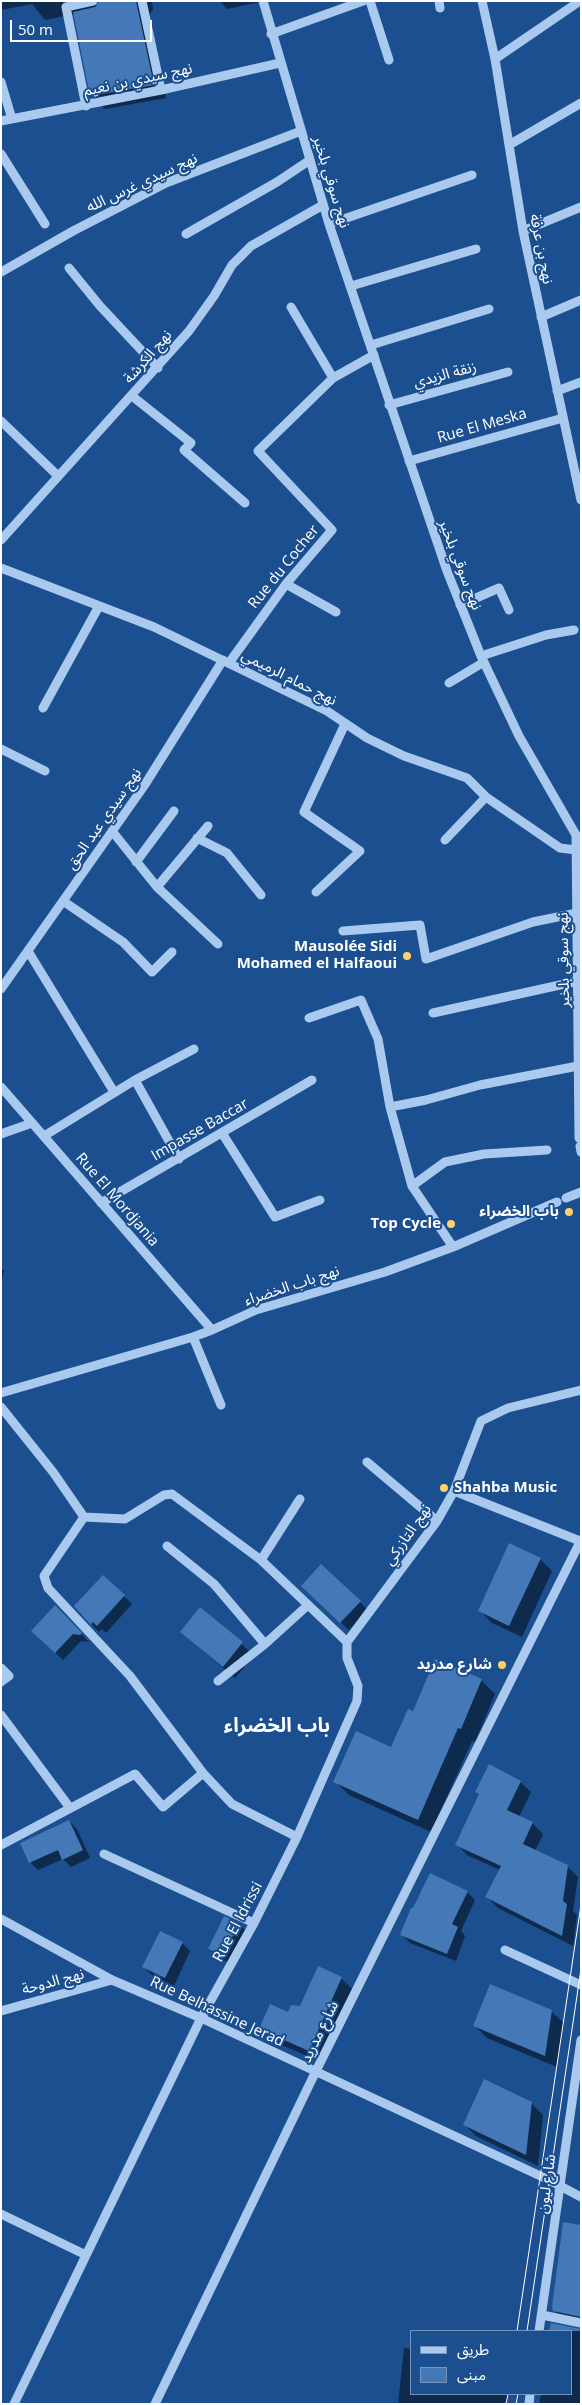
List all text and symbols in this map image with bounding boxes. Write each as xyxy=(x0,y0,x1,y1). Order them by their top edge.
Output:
scale bar xyxy=(12,10,155,42)
text: 50 m xyxy=(18,19,53,39)
street label: نهج سيدي بن نعيم xyxy=(82,60,194,100)
street label: نهج سوقي بلخير xyxy=(308,134,354,230)
street label: نهج سيدي غرس الله xyxy=(84,149,200,217)
street label: نهج بن عرفة xyxy=(525,212,557,286)
street label: نهج الكرشة xyxy=(120,327,176,387)
street label: زنقة الزيدي xyxy=(412,358,478,392)
street label: Rue El Meska xyxy=(435,405,529,447)
street label: نهج سوقي بلخير xyxy=(435,517,485,613)
street label: Rue du Cocher xyxy=(245,522,323,612)
street label: نهج حمام الرميمي xyxy=(238,646,340,710)
street label: نهج سيدي عبد الحق xyxy=(62,765,146,873)
street label: نهج سوقي بلخير xyxy=(554,912,574,1008)
place label: Mausolée Sidi Mohamed el Halfaoui xyxy=(237,938,397,973)
marker: Mausolée Sidi Mohamed el Halfaoui xyxy=(401,950,413,962)
street label: Impasse Baccar xyxy=(148,1095,252,1165)
street label: Rue El Mordjania xyxy=(71,1150,163,1250)
place label: باب الخضراء xyxy=(479,1203,559,1221)
marker: باب الخضراء xyxy=(563,1206,575,1218)
place label: Top Cycle xyxy=(370,1215,441,1233)
marker: Top Cycle xyxy=(445,1218,457,1230)
street label: نهج باب الخضراء xyxy=(242,1262,342,1310)
place label: Shahba Music xyxy=(454,1479,557,1497)
marker: Shahba Music xyxy=(438,1482,450,1494)
street label: نهج التازركي xyxy=(380,1501,436,1569)
place label: شارع مدريد xyxy=(417,1656,492,1674)
marker: شارع مدريد xyxy=(496,1659,508,1671)
district label: باب الخضراء xyxy=(224,1714,330,1738)
street label: Rue El Idrissi xyxy=(209,1879,267,1965)
street label: نهج الدوحة xyxy=(20,1965,86,1999)
street label: Rue Belhassine Jerad xyxy=(147,1973,287,2051)
street label: شارع مدريد xyxy=(297,1998,343,2066)
street label: شارع ليون xyxy=(534,2153,560,2215)
legend xyxy=(410,2330,572,2395)
text: طريق xyxy=(457,2339,489,2359)
text: مبنى xyxy=(457,2364,486,2384)

